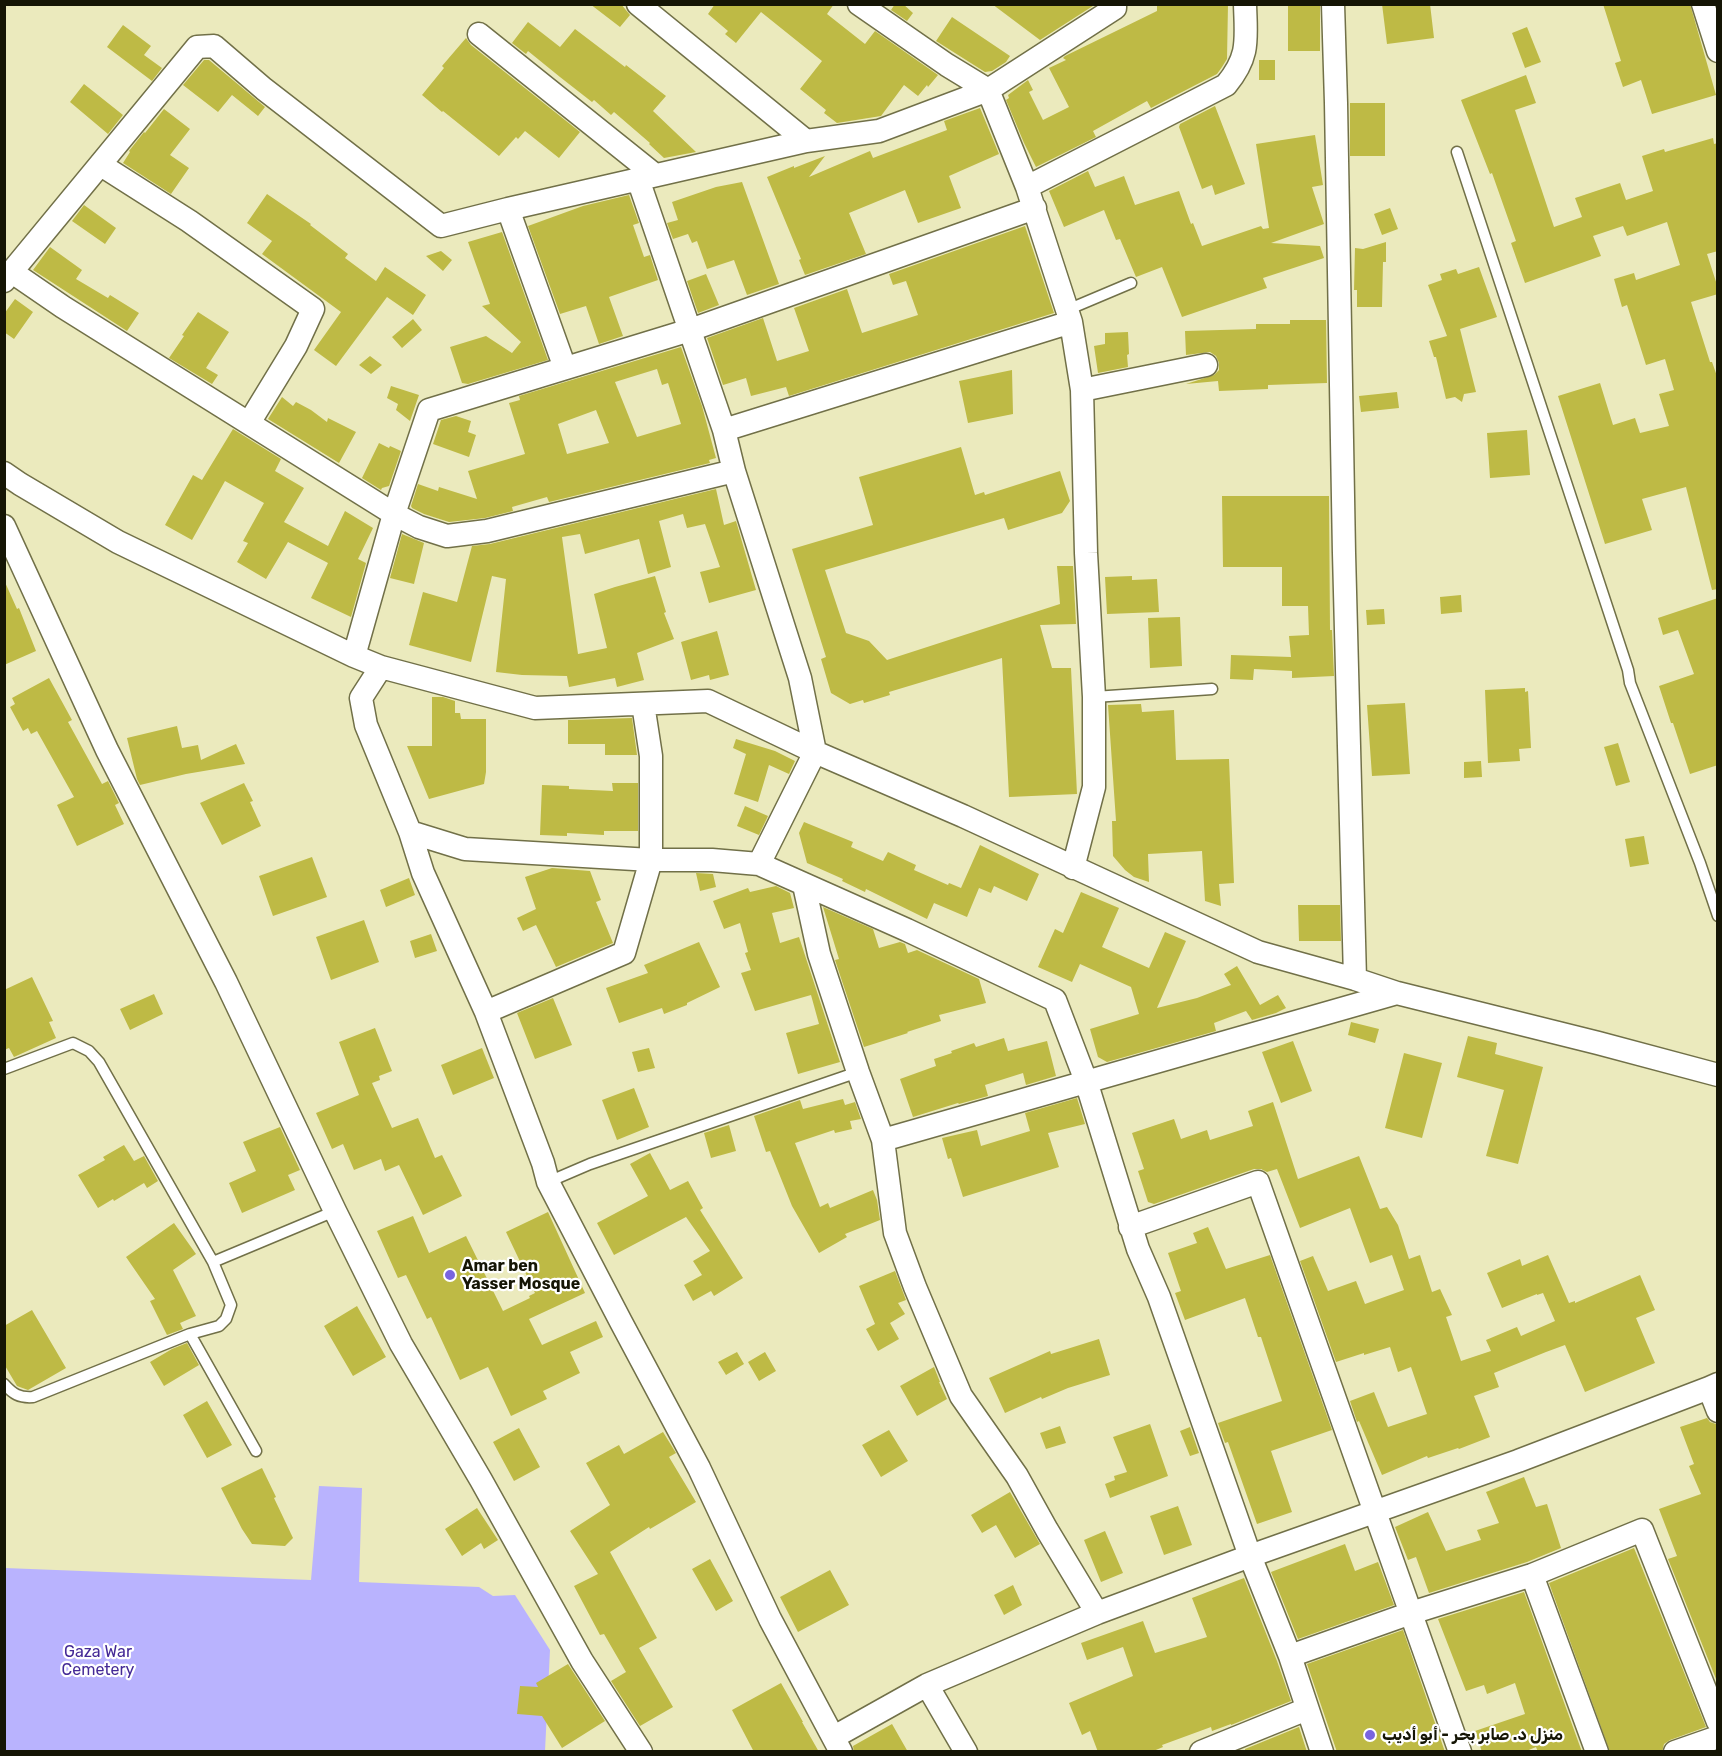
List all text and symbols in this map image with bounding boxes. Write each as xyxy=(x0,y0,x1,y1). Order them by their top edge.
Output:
place label: Amar ben Yasser Mosque xyxy=(462,1256,580,1294)
marker: Amar ben Yasser Mosque xyxy=(443,1268,457,1282)
park label: Gaza War Cemetery xyxy=(62,1642,134,1680)
place label: منزل د. صابر بحر - أبو أديب xyxy=(1382,1725,1563,1745)
marker: منزل د. صابر بحر - أبو أديب xyxy=(1363,1728,1377,1742)

